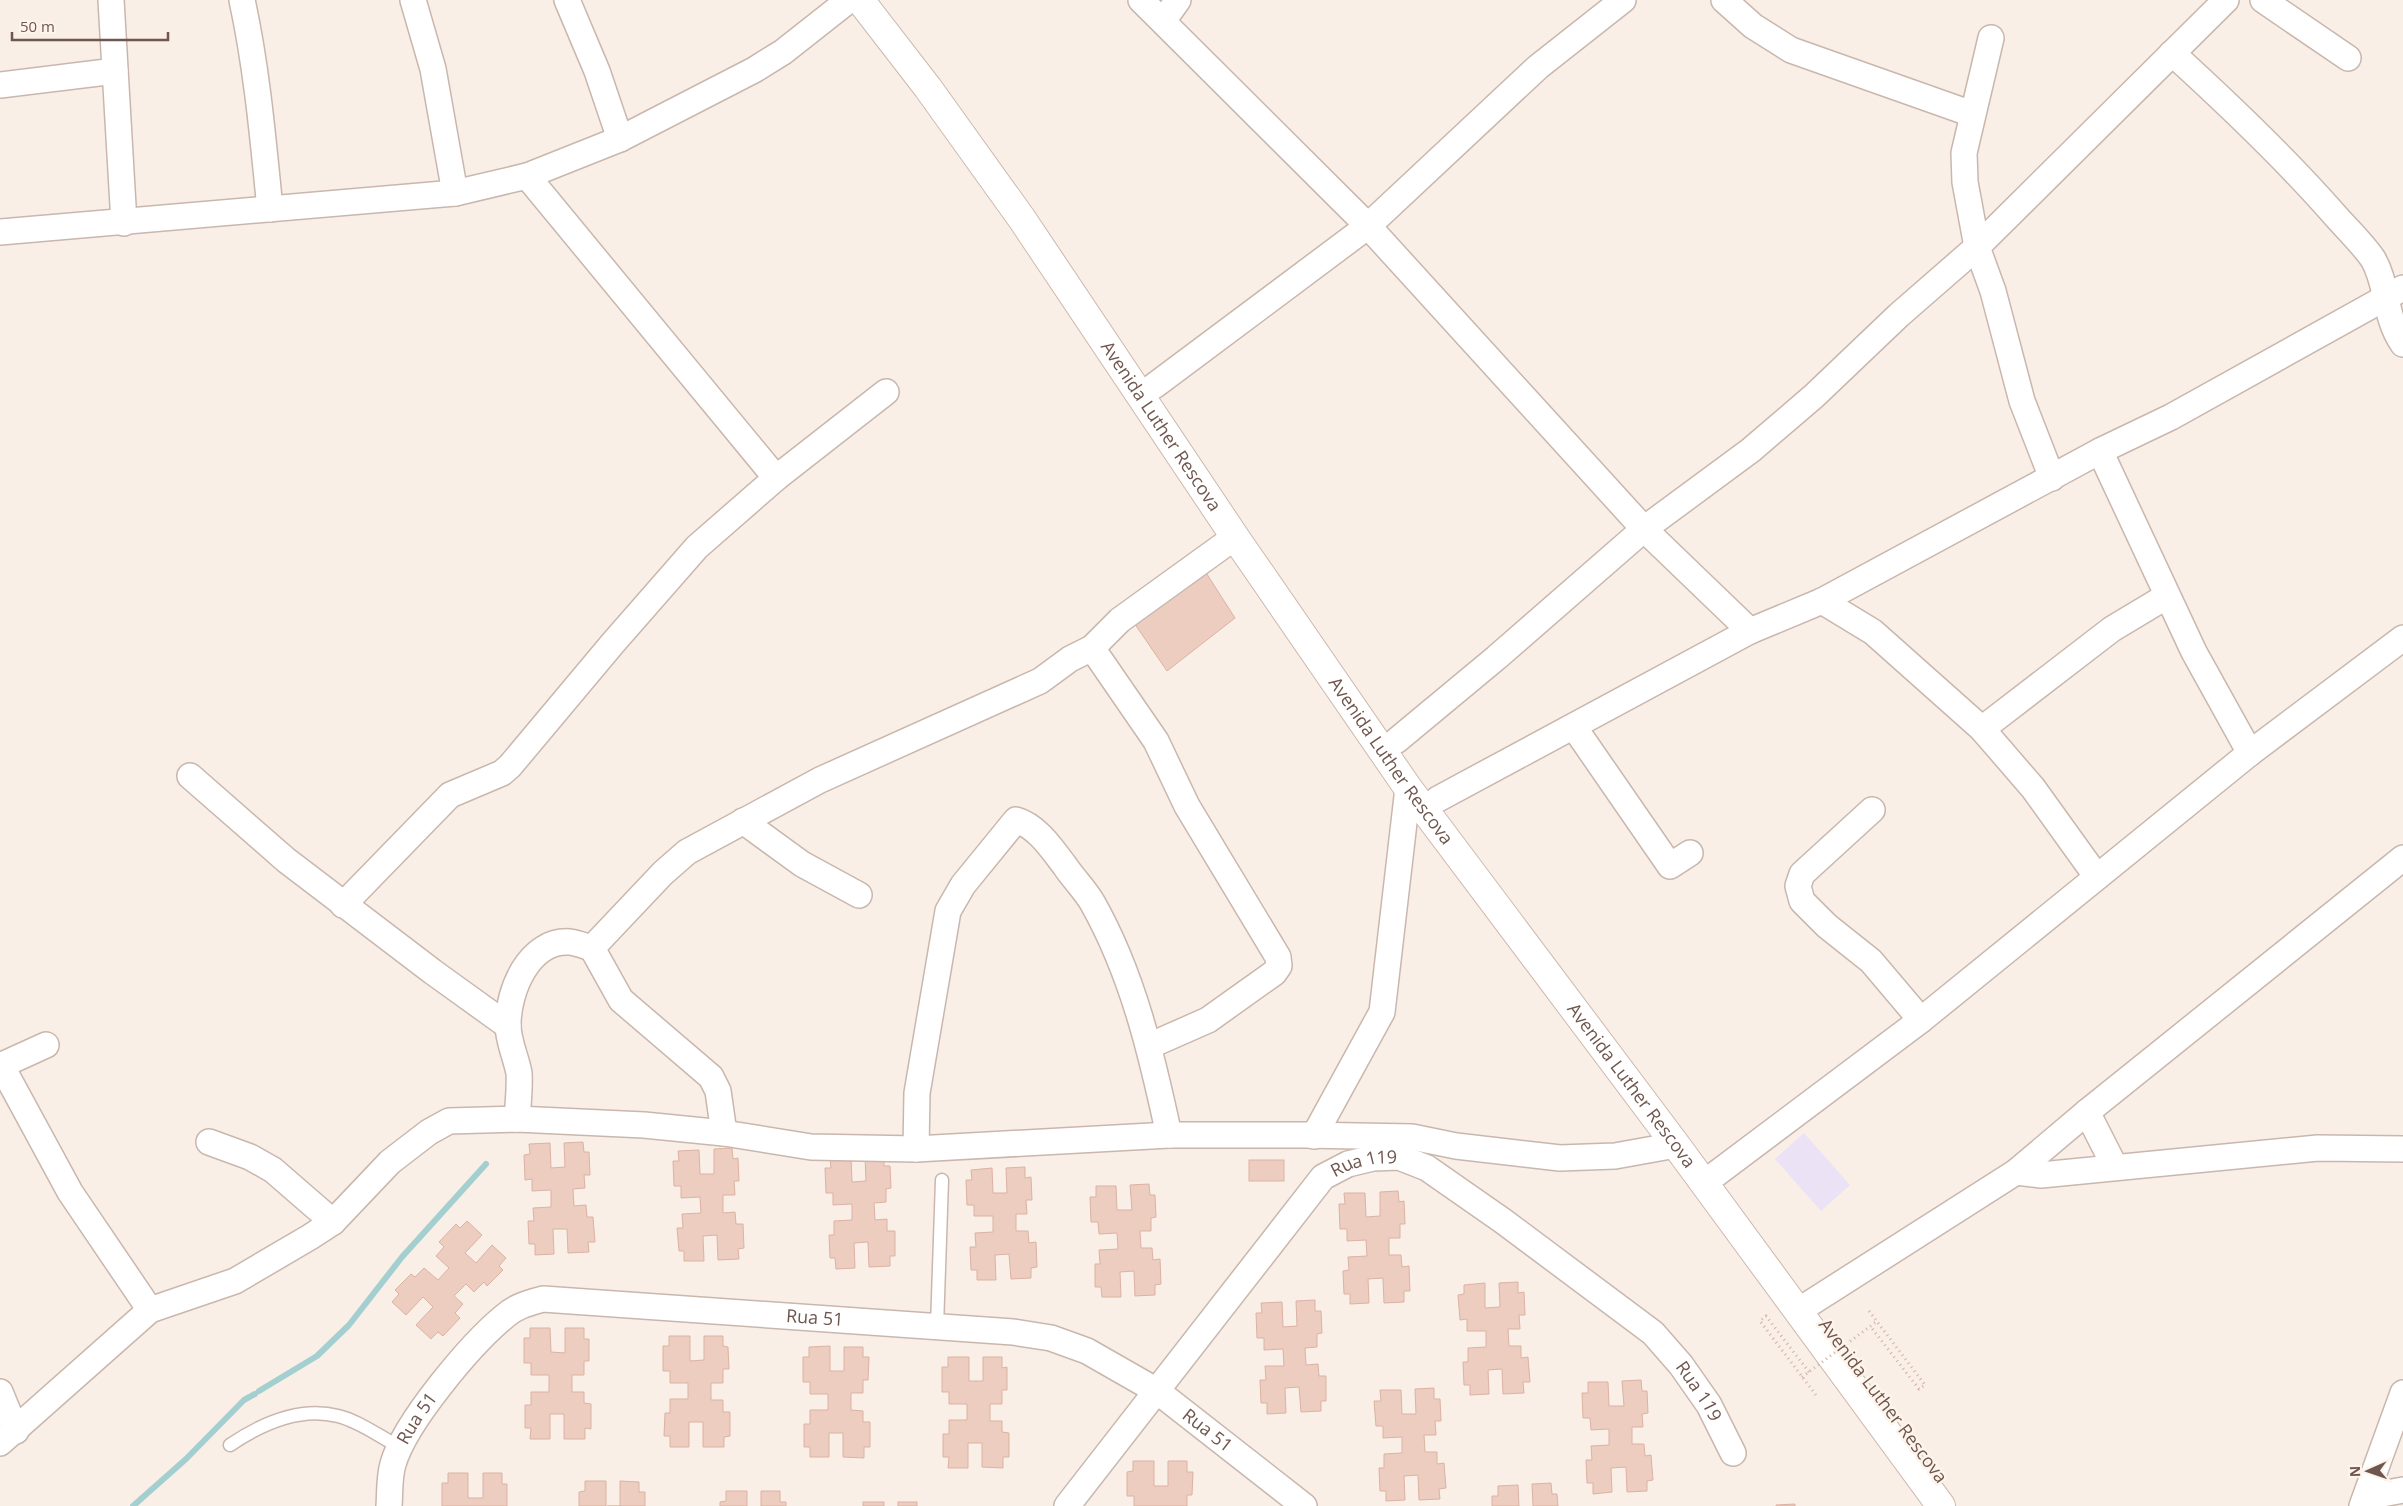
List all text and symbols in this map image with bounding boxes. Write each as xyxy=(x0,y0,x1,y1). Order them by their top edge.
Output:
scale bar xyxy=(12,10,169,42)
text: 50 m xyxy=(20,16,55,36)
street label: Avenida Luther Rescova xyxy=(1096,336,1227,516)
street label: Avenida Luther Rescova xyxy=(1324,672,1459,849)
street label: Avenida Luther Rescova xyxy=(1562,998,1702,1172)
street label: Rua 119 xyxy=(1326,1144,1398,1182)
street label: Rua 51 xyxy=(785,1303,844,1331)
street label: Avenida Luther Rescova xyxy=(1814,1313,1954,1487)
street label: Rua 119 xyxy=(1671,1356,1728,1425)
street label: Rua 51 xyxy=(390,1387,442,1448)
street label: Rua 51 xyxy=(1178,1402,1238,1457)
north arrow xyxy=(2343,1446,2393,1496)
text: N xyxy=(2345,1465,2364,1477)

